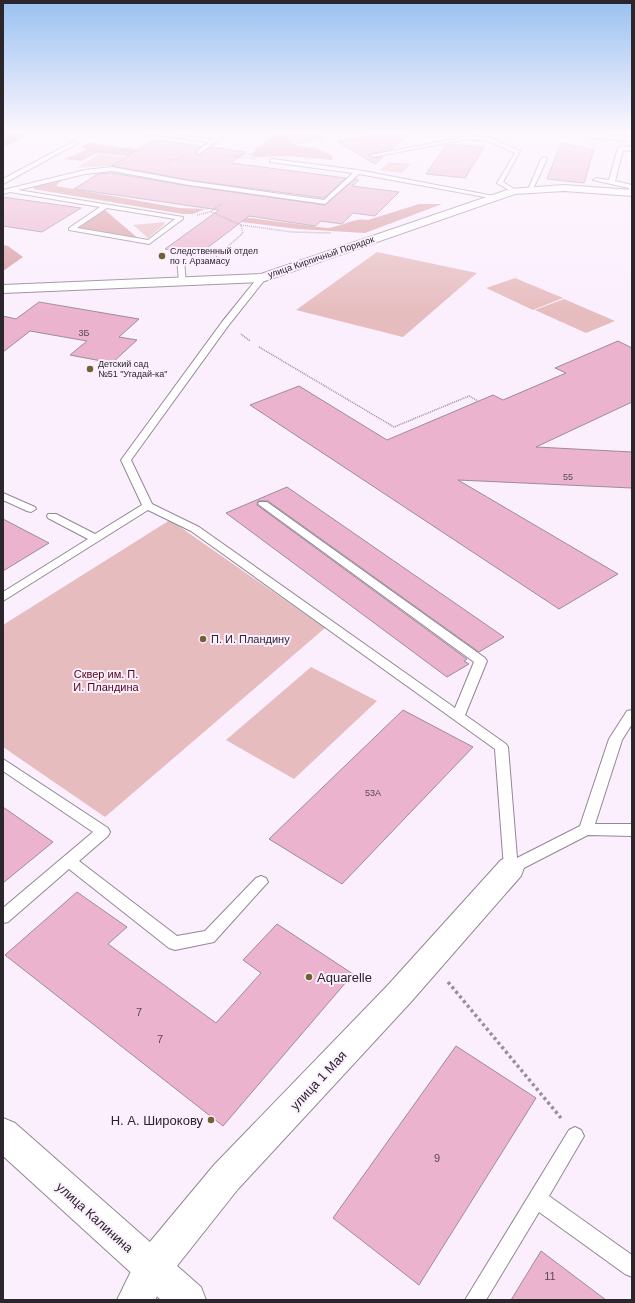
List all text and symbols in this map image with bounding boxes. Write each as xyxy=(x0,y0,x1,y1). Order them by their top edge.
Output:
street label: улица Кирпичный Порядок xyxy=(267,234,375,280)
place label: Следственный отдел по г. Арзамасу xyxy=(170,246,258,266)
marker: Следственный отдел по г. Арзамасу xyxy=(157,251,167,261)
house number: 3Б xyxy=(79,328,90,338)
place label: Детский сад №51 "Угадай-ка" xyxy=(98,359,167,379)
marker: Детский сад №51 "Угадай-ка" xyxy=(85,364,95,374)
house number: 55 xyxy=(563,472,573,482)
place label: П. И. Пландину xyxy=(211,633,290,645)
marker: П. И. Пландину xyxy=(198,634,208,644)
park label: Сквер им. П. И. Пландина xyxy=(73,668,140,693)
house number: 53А xyxy=(365,788,381,798)
place label: Aquarelle xyxy=(317,970,372,985)
marker: Aquarelle xyxy=(304,972,314,982)
house number: 7 xyxy=(136,1006,142,1018)
house number: 7 xyxy=(157,1033,163,1045)
street label: улица 1 Мая xyxy=(287,1048,350,1113)
place label: Н. А. Широкову xyxy=(111,1113,203,1128)
marker: Н. А. Широкову xyxy=(206,1115,216,1125)
house number: 9 xyxy=(434,1152,440,1164)
street label: улица Калинина xyxy=(53,1179,137,1256)
house number: 11 xyxy=(544,1270,556,1282)

